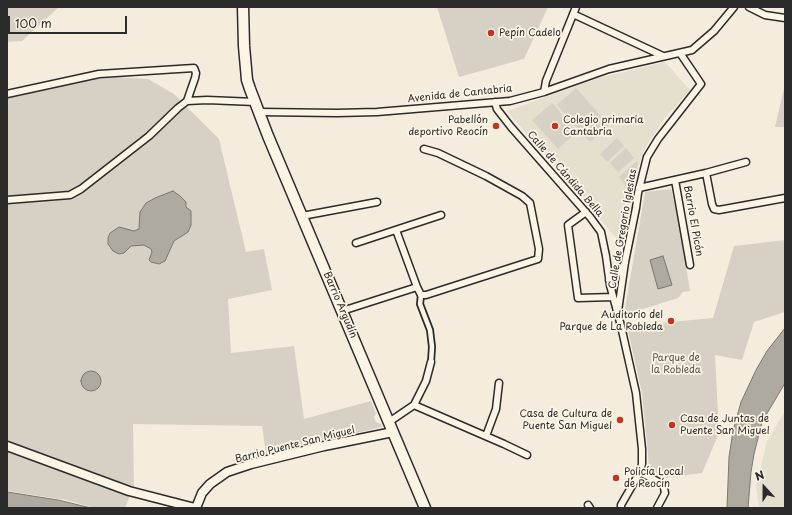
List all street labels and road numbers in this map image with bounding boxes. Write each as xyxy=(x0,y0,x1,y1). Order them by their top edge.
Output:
street label: Avenida de Cantabria xyxy=(407,83,513,105)
street label: Calle de Cándida Bella xyxy=(525,129,605,219)
street label: Calle de Gregorio Iglesias xyxy=(607,168,639,290)
street label: Barrio El Picón xyxy=(681,185,705,257)
street label: Barrio Argudín xyxy=(321,270,359,340)
street label: Barrio Puente San Miguel xyxy=(234,424,356,466)

